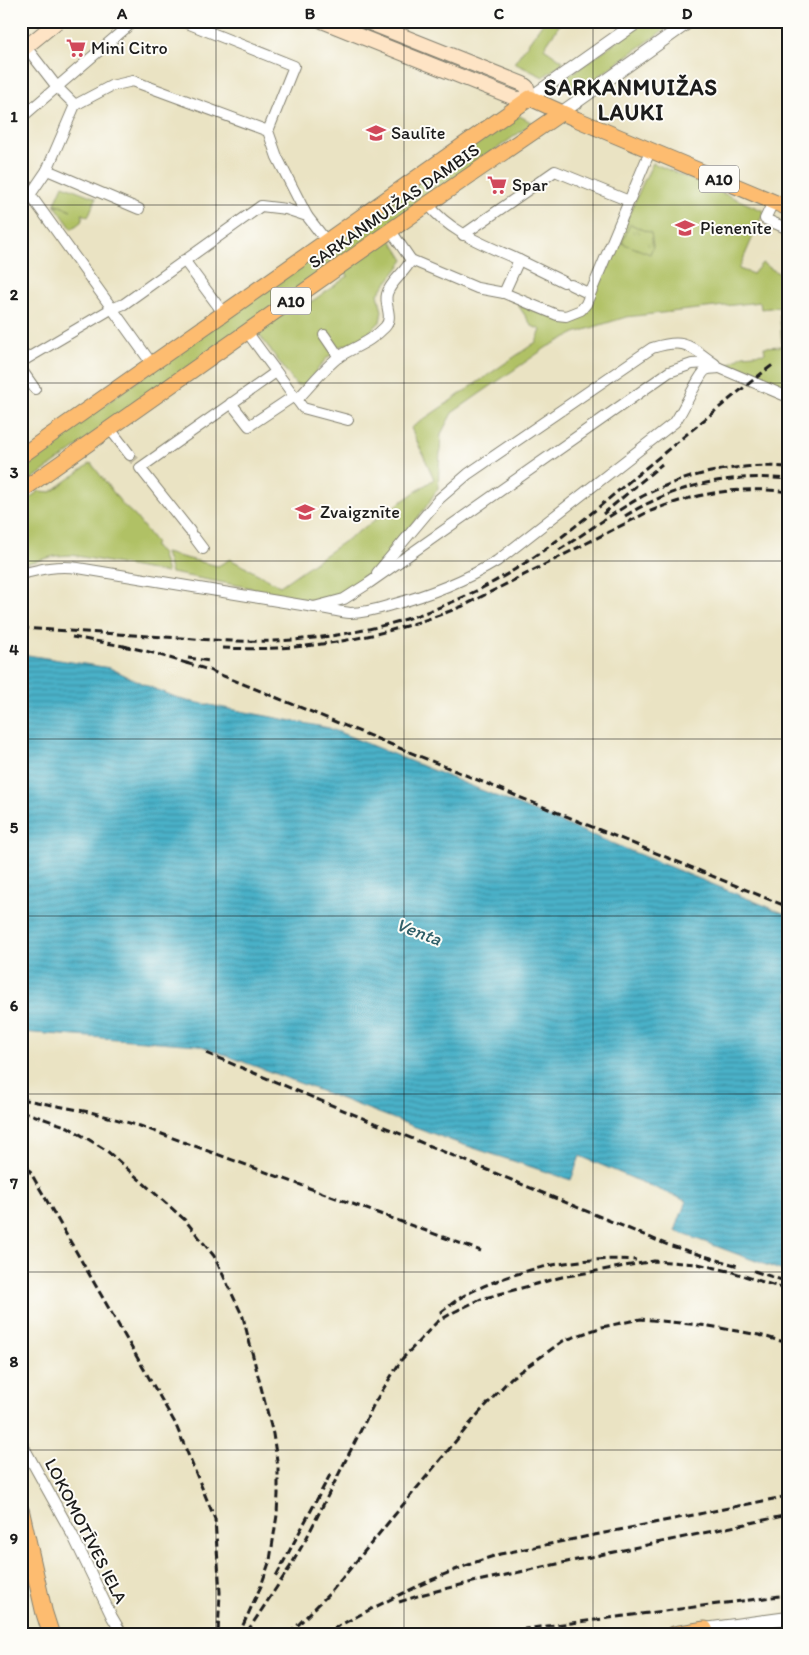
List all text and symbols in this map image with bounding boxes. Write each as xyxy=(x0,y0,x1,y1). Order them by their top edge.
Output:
text: A xyxy=(116,4,128,23)
text: B xyxy=(305,4,316,23)
text: C xyxy=(494,4,505,23)
text: D xyxy=(682,4,693,23)
supermarket icon: Mini Citro xyxy=(65,37,87,59)
place label: Mini Citro xyxy=(91,37,168,59)
district label: SARKANMUIŽAS LAUKI xyxy=(544,74,718,126)
text: 1 xyxy=(10,107,18,126)
school or university icon: Saulīte xyxy=(365,122,387,144)
place label: Saulīte xyxy=(391,122,445,144)
street label: SARKANMUIŽAS DAMBIS xyxy=(304,139,484,273)
road number: A10 xyxy=(699,165,739,192)
supermarket icon: Spar xyxy=(486,174,508,196)
place label: Spar xyxy=(512,174,548,196)
school or university icon: Pienenīte xyxy=(674,217,696,239)
place label: Pienenīte xyxy=(700,217,772,239)
text: 2 xyxy=(10,285,19,304)
road number: A10 xyxy=(271,288,311,314)
text: 3 xyxy=(10,463,19,482)
school or university icon: Zvaigznīte xyxy=(294,501,316,523)
place label: Zvaigznīte xyxy=(320,501,400,523)
text: 4 xyxy=(9,640,19,659)
text: 5 xyxy=(10,818,19,837)
water label: Venta xyxy=(393,912,445,951)
text: 6 xyxy=(10,996,19,1015)
text: 7 xyxy=(9,1174,18,1193)
text: 8 xyxy=(10,1352,19,1371)
street label: LOKOMOTĪVES IELA xyxy=(40,1455,132,1608)
text: 9 xyxy=(10,1529,18,1548)

